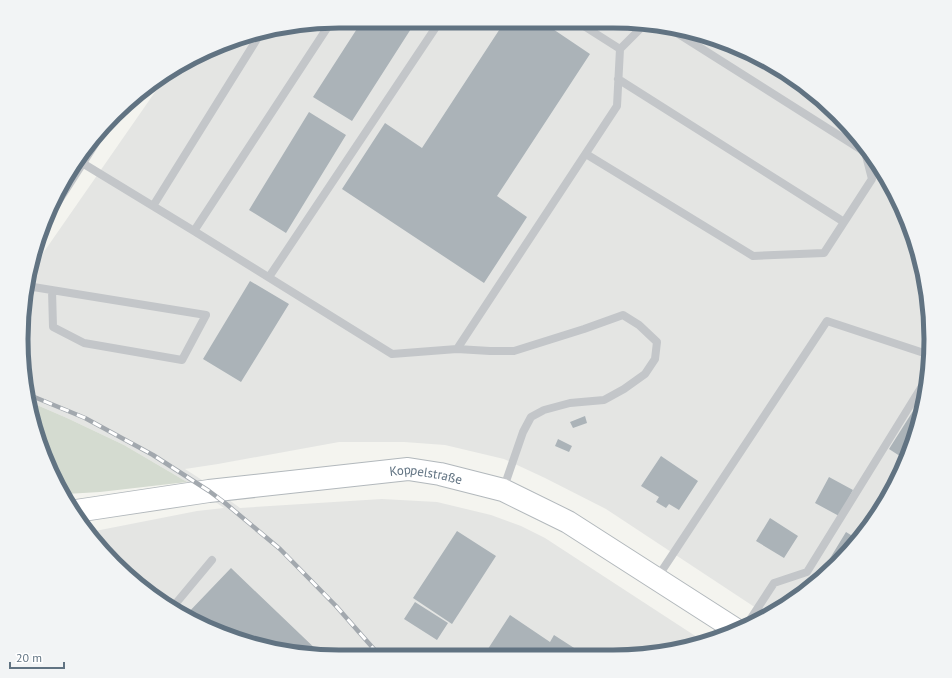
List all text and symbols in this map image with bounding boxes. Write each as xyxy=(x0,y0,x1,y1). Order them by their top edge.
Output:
street label: Koppelstraße xyxy=(389,461,464,488)
scale bar xyxy=(10,644,64,670)
text: 20 m xyxy=(16,650,42,665)

